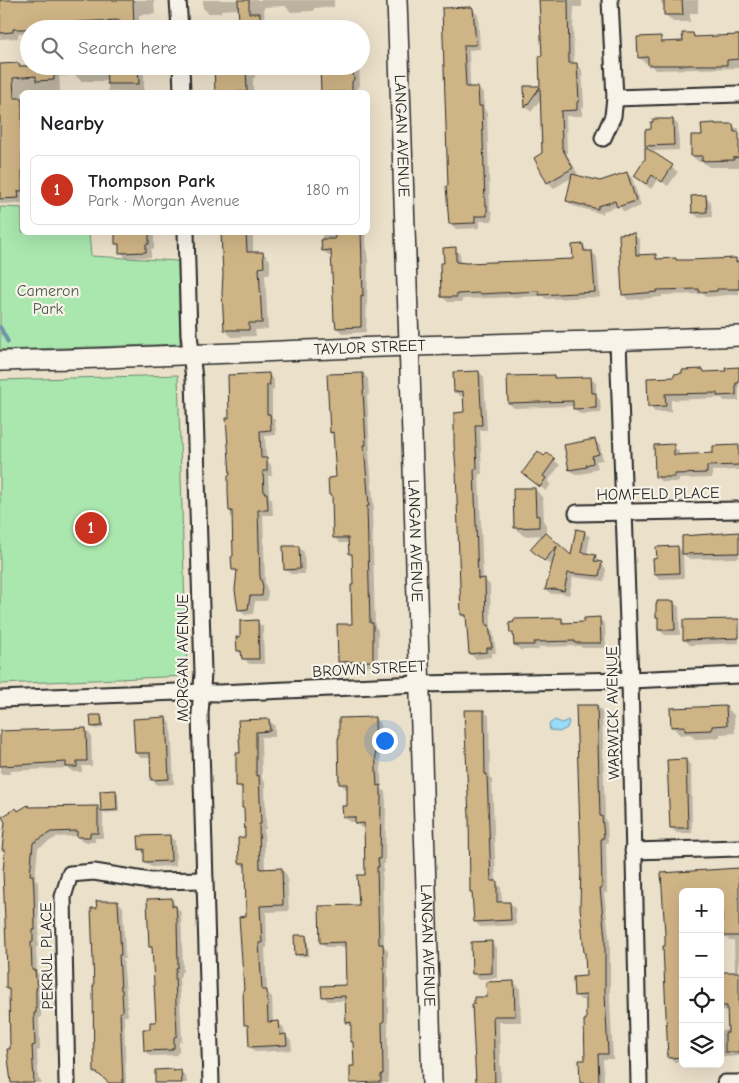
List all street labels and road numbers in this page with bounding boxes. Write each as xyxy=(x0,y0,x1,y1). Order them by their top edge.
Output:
street label: LANGAN AVENUE xyxy=(391,74,413,198)
street label: TAYLOR STREET xyxy=(313,336,427,359)
street label: LANGAN AVENUE xyxy=(404,479,426,603)
street label: HOMFELD PLACE xyxy=(596,484,720,504)
street label: MORGAN AVENUE xyxy=(174,594,192,722)
street label: WARWICK AVENUE xyxy=(603,646,623,780)
street label: BROWN STREET xyxy=(312,657,427,681)
street label: LANGAN AVENUE xyxy=(417,884,439,1007)
street label: PEKRUL PLACE xyxy=(37,902,57,1010)

